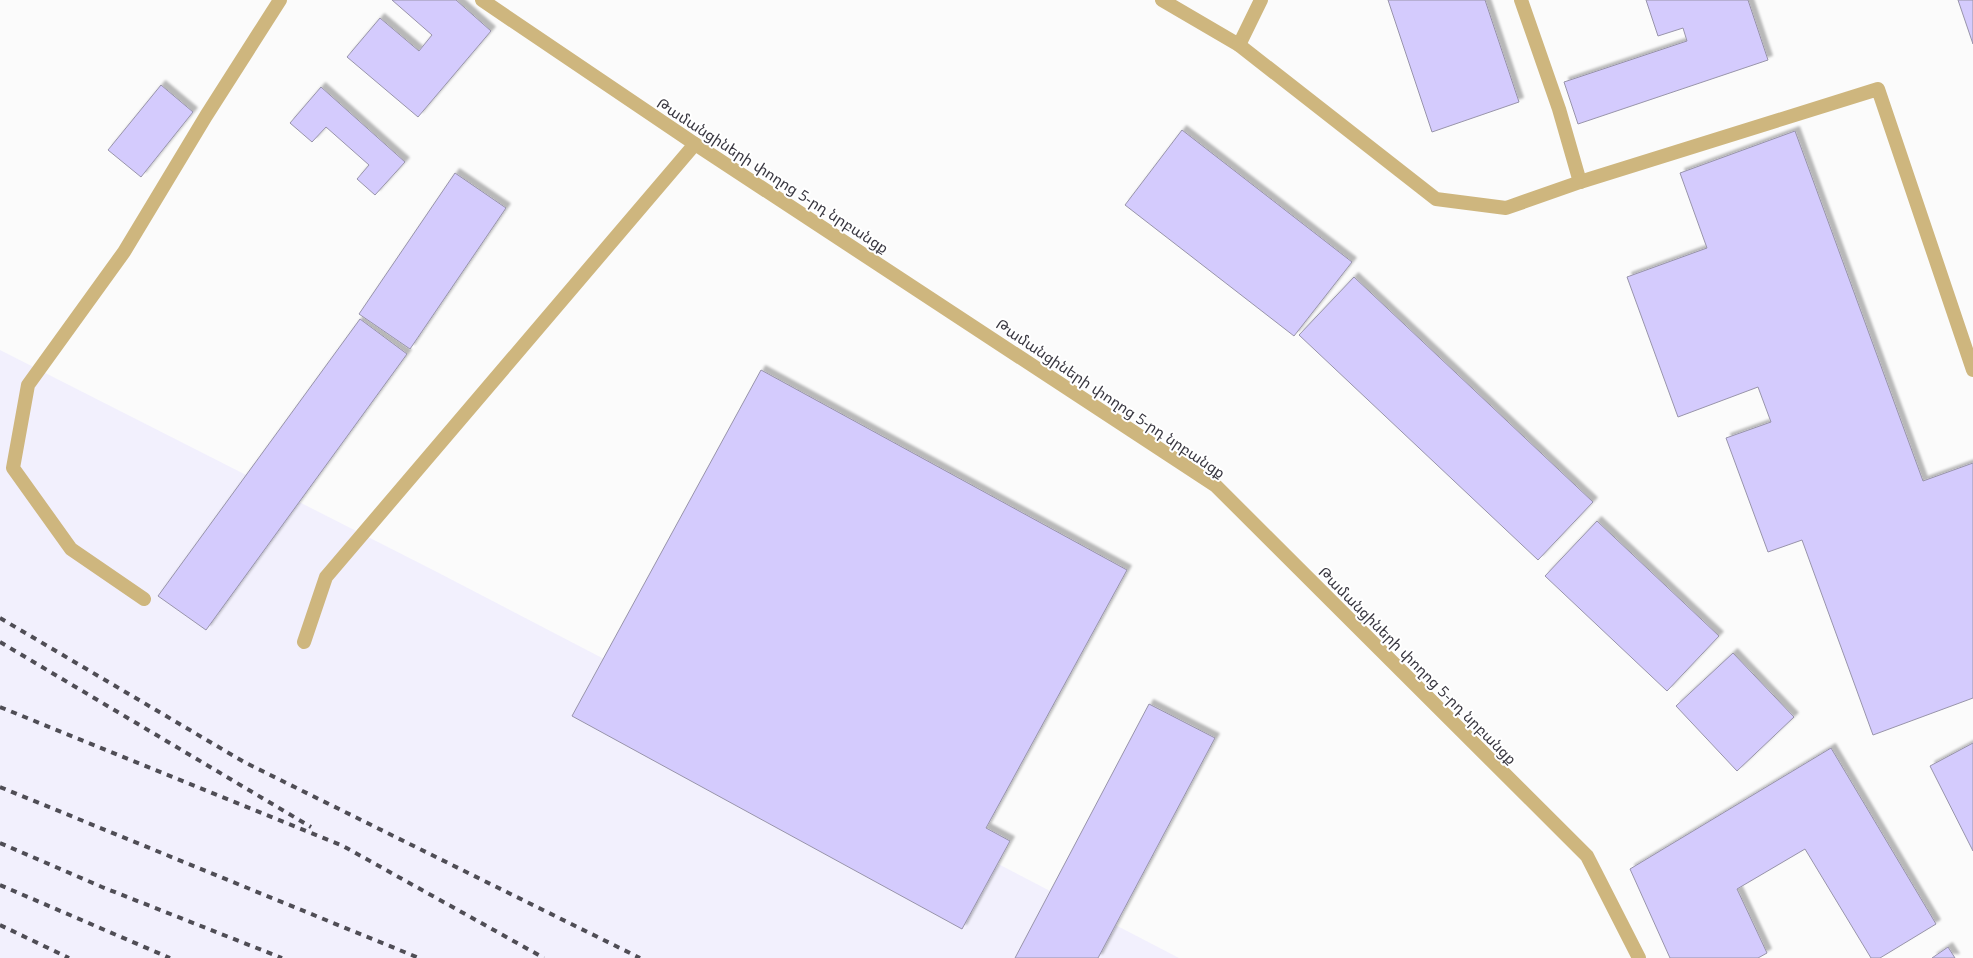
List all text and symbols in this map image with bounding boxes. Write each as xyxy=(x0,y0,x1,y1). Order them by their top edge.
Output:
street label: Թամանցիների փողոց 5-րդ նրբանցք xyxy=(653,92,893,258)
street label: Թամանցիների փողոց 5-րդ նրբանցք xyxy=(993,314,1230,482)
street label: Թամանցիների փողոց 5-րդ նրբանցք xyxy=(1315,562,1521,768)

